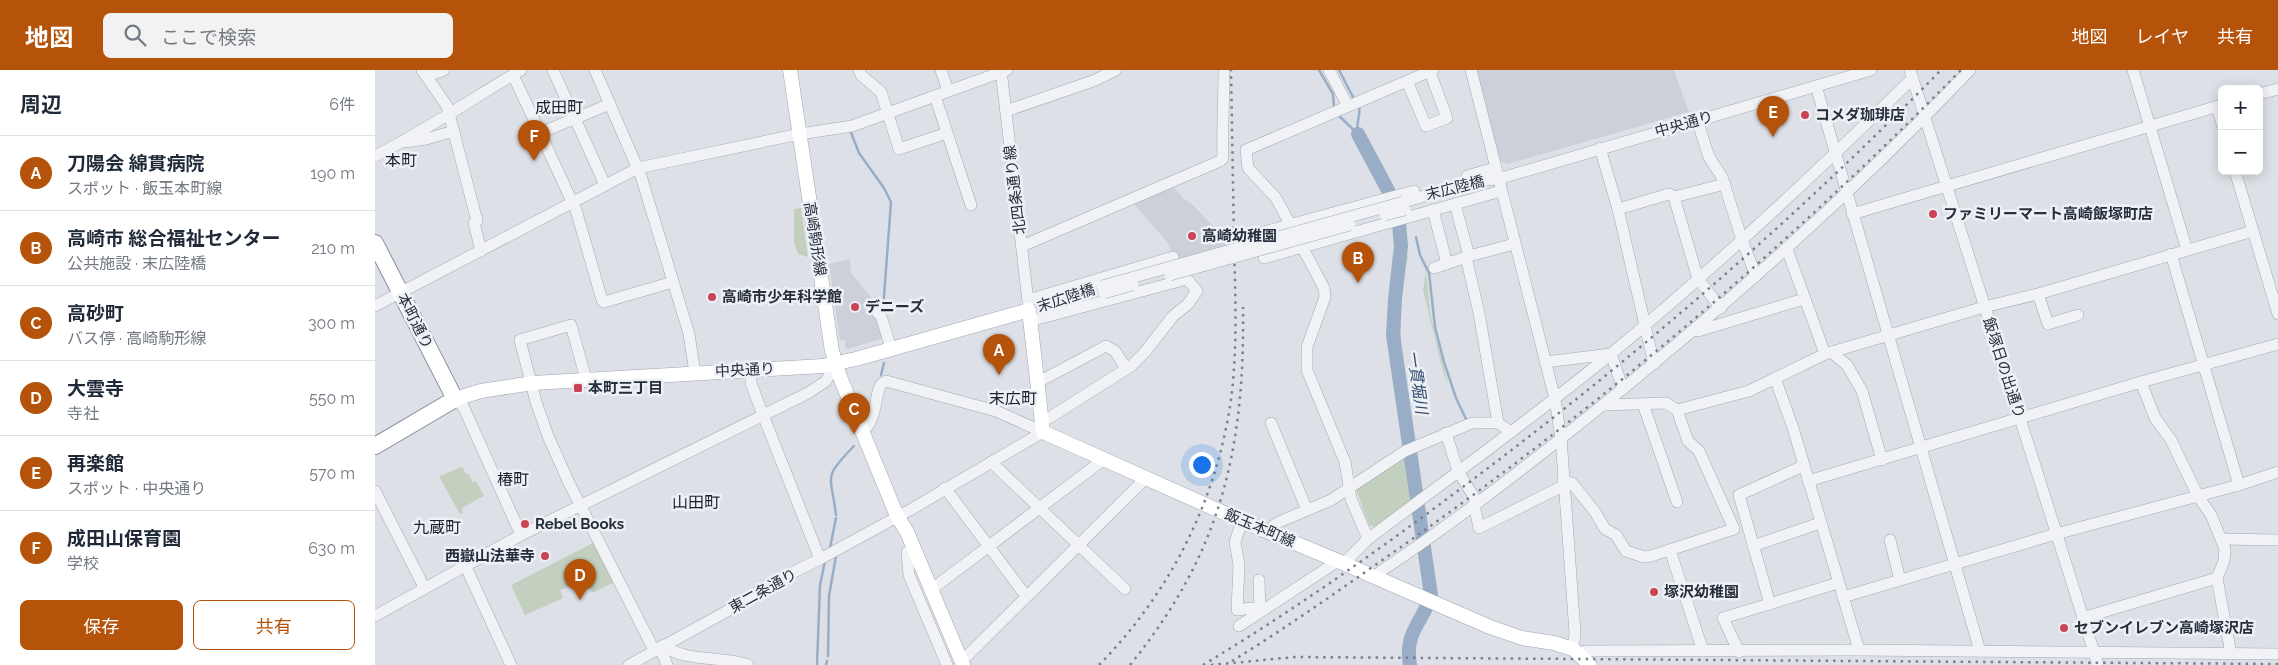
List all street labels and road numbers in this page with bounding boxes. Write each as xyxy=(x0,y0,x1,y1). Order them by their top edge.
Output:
street label: 中央通り xyxy=(1653,107,1715,141)
street label: 北四条通り線 xyxy=(1001,144,1029,236)
street label: 末広陸橋 xyxy=(1424,172,1486,204)
street label: 高崎駒形線 xyxy=(800,201,830,277)
street label: 末広陸橋 xyxy=(1035,280,1097,316)
street label: 本町通り xyxy=(393,290,437,352)
street label: 飯塚日の出通り xyxy=(1979,315,2029,421)
street label: 中央通り xyxy=(715,359,775,381)
street label: 飯玉本町線 xyxy=(1222,505,1298,551)
street label: 東二条通り xyxy=(726,565,800,617)

